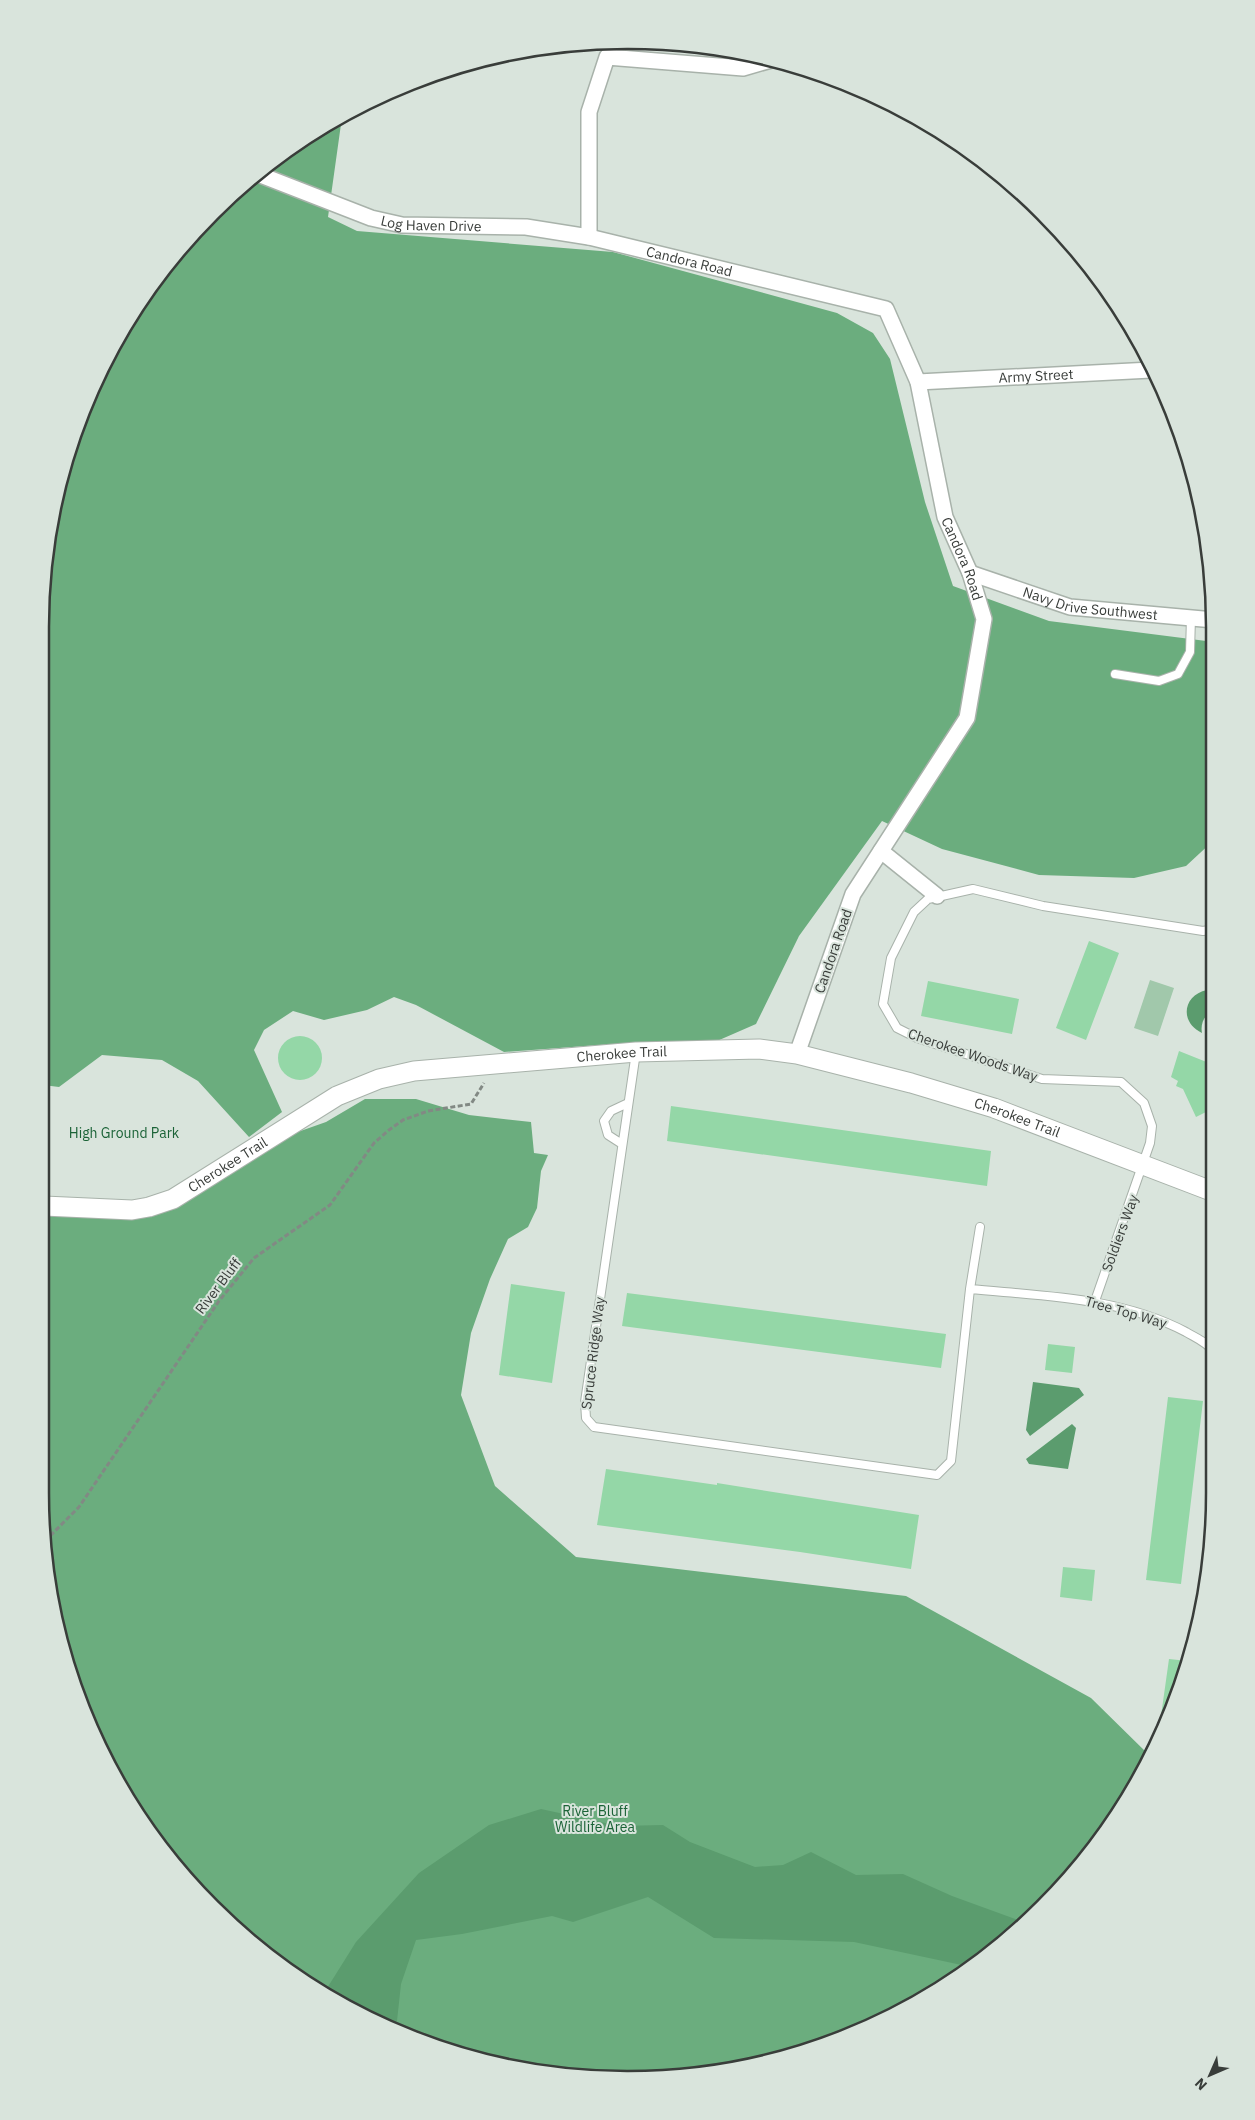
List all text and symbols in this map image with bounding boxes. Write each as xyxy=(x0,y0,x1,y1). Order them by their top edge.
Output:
street label: Log Haven Drive xyxy=(379,211,482,235)
street label: Candora Road xyxy=(644,242,734,280)
street label: Army Street xyxy=(998,365,1074,387)
street label: Candora Road xyxy=(937,514,987,602)
street label: Navy Drive Southwest xyxy=(1021,583,1158,624)
street label: Candora Road xyxy=(810,906,856,996)
street label: Cherokee Woods Way xyxy=(906,1024,1040,1086)
street label: Cherokee Trail xyxy=(576,1042,667,1066)
street label: Cherokee Trail xyxy=(972,1094,1063,1142)
park label: High Ground Park xyxy=(69,1124,180,1142)
street label: Cherokee Trail xyxy=(184,1133,271,1196)
street label: Soldiers Way xyxy=(1098,1192,1142,1274)
street label: River Bluff xyxy=(191,1254,245,1318)
street label: Tree Top Way xyxy=(1083,1292,1169,1332)
street label: Spruce Ridge Way xyxy=(577,1296,609,1410)
park label: River Bluff Wildlife Area xyxy=(555,1802,635,1836)
north arrow xyxy=(1185,2050,1235,2100)
text: N xyxy=(1191,2074,1211,2094)

